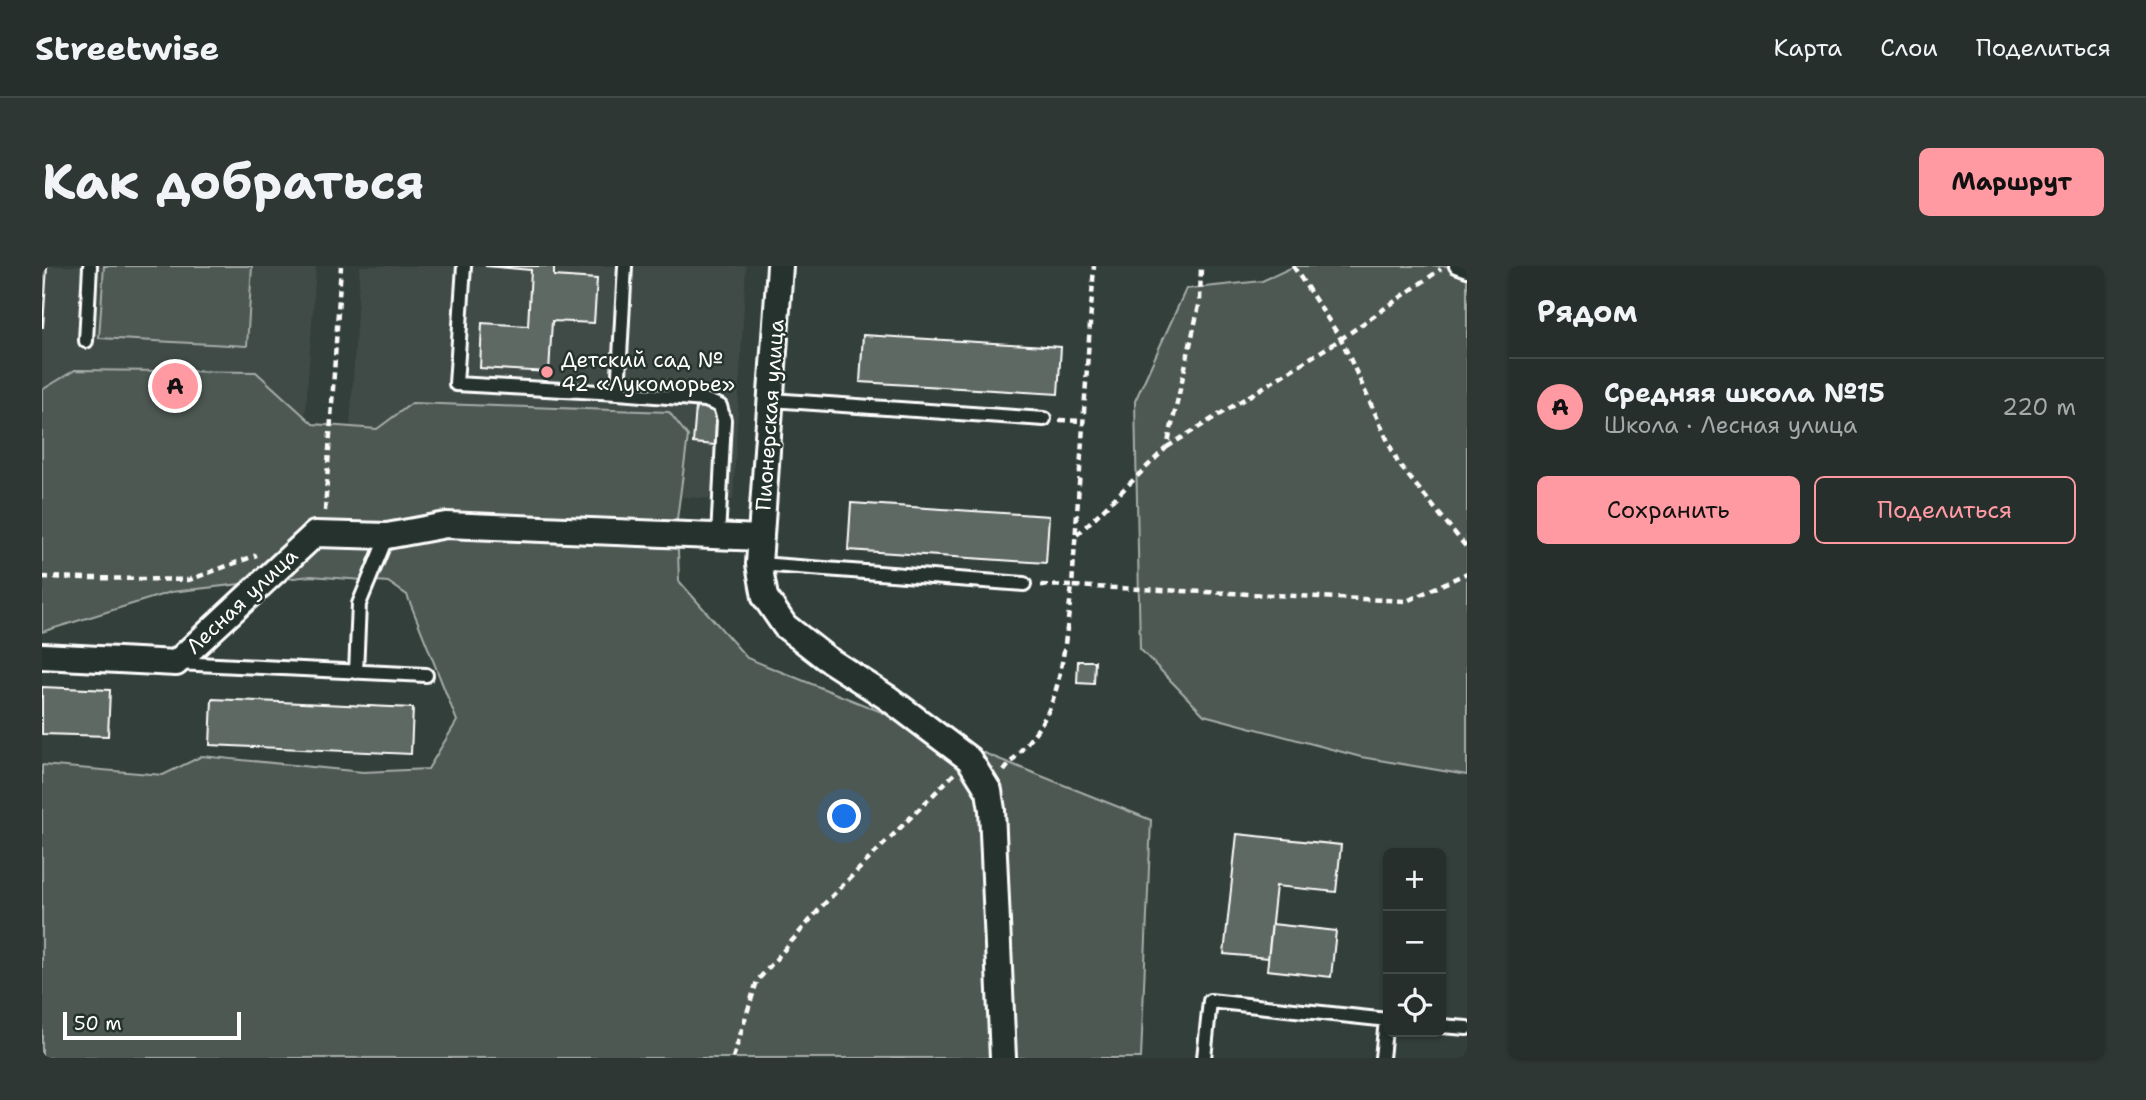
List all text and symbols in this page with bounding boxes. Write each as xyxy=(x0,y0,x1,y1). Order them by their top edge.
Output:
text: Streetwise xyxy=(35,26,219,71)
text: Карта xyxy=(1774,32,1842,64)
text: Слои xyxy=(1880,32,1938,64)
text: Поделиться xyxy=(1976,32,2111,64)
button: Маршрут xyxy=(1919,148,2104,216)
text: Как добраться xyxy=(42,149,424,215)
text: Рядом xyxy=(1537,291,1637,332)
street label: Пионерская улица xyxy=(749,318,791,512)
place label: Детский сад № 42 «Лукоморье» xyxy=(561,346,735,398)
pin: A xyxy=(152,360,198,412)
marker: Детский сад № 42 «Лукоморье» xyxy=(539,364,555,380)
text: Средняя школа №15 xyxy=(1604,375,1885,410)
text: A xyxy=(1551,392,1569,422)
text: 220 m xyxy=(2002,392,2076,422)
text: Школа · Лесная улица xyxy=(1604,410,1857,440)
button: Сохранить xyxy=(1537,476,1800,544)
button: Поделиться xyxy=(1814,476,2076,544)
street label: Лесная улица xyxy=(180,542,304,660)
your location xyxy=(827,799,861,833)
map controls xyxy=(1383,848,1446,1037)
button: + xyxy=(1383,848,1446,911)
button: − xyxy=(1383,911,1446,974)
button: locate xyxy=(1383,974,1446,1037)
scale bar xyxy=(63,1009,242,1041)
text: 50 m xyxy=(74,1011,122,1036)

